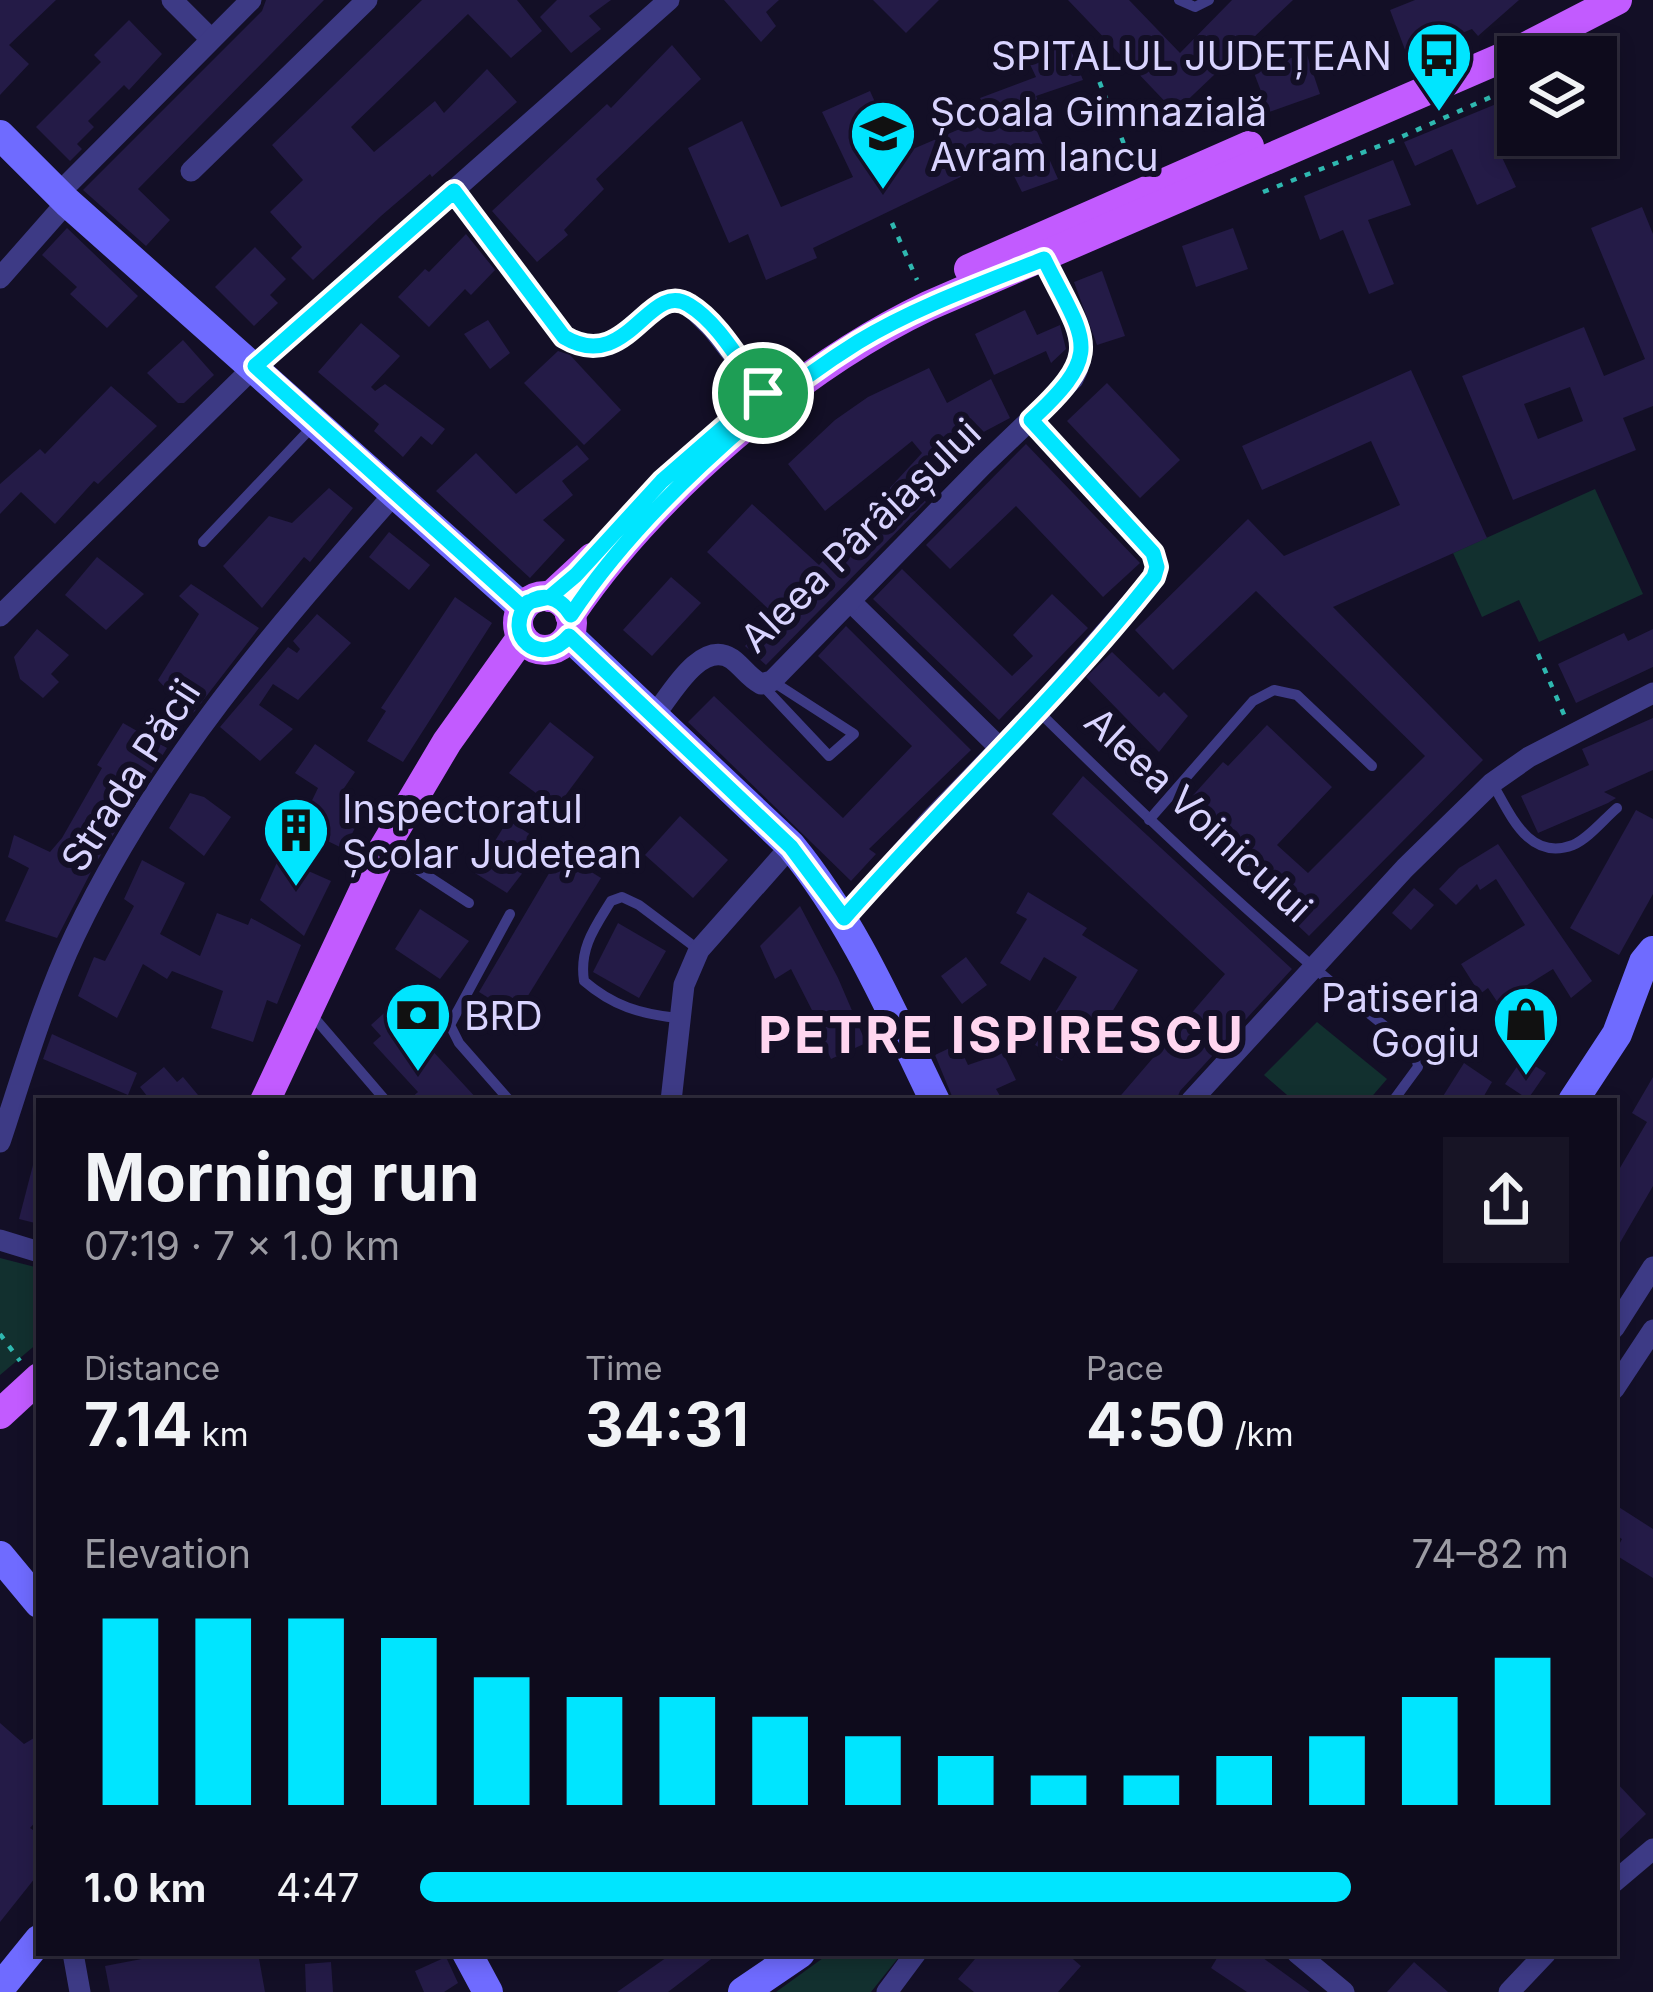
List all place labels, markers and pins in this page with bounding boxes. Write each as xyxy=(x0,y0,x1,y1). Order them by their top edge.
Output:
bus stop icon: SPITALUL JUDEȚEAN xyxy=(1404,20,1474,114)
place label: SPITALUL JUDEȚEAN xyxy=(991,32,1392,80)
place label: Școala Gimnazială Avram Iancu xyxy=(930,88,1267,180)
school or university icon: Școala Gimnazială Avram Iancu xyxy=(848,98,918,192)
pin xyxy=(712,342,814,444)
place label: Inspectoratul Școlar Județean xyxy=(342,785,642,878)
building icon: Inspectoratul Școlar Județean xyxy=(261,795,331,889)
place label: Patiseria Gogiu xyxy=(1321,974,1480,1066)
bank icon: BRD xyxy=(383,980,453,1074)
shop icon: Patiseria Gogiu xyxy=(1491,984,1561,1078)
place label: BRD xyxy=(464,992,543,1039)

